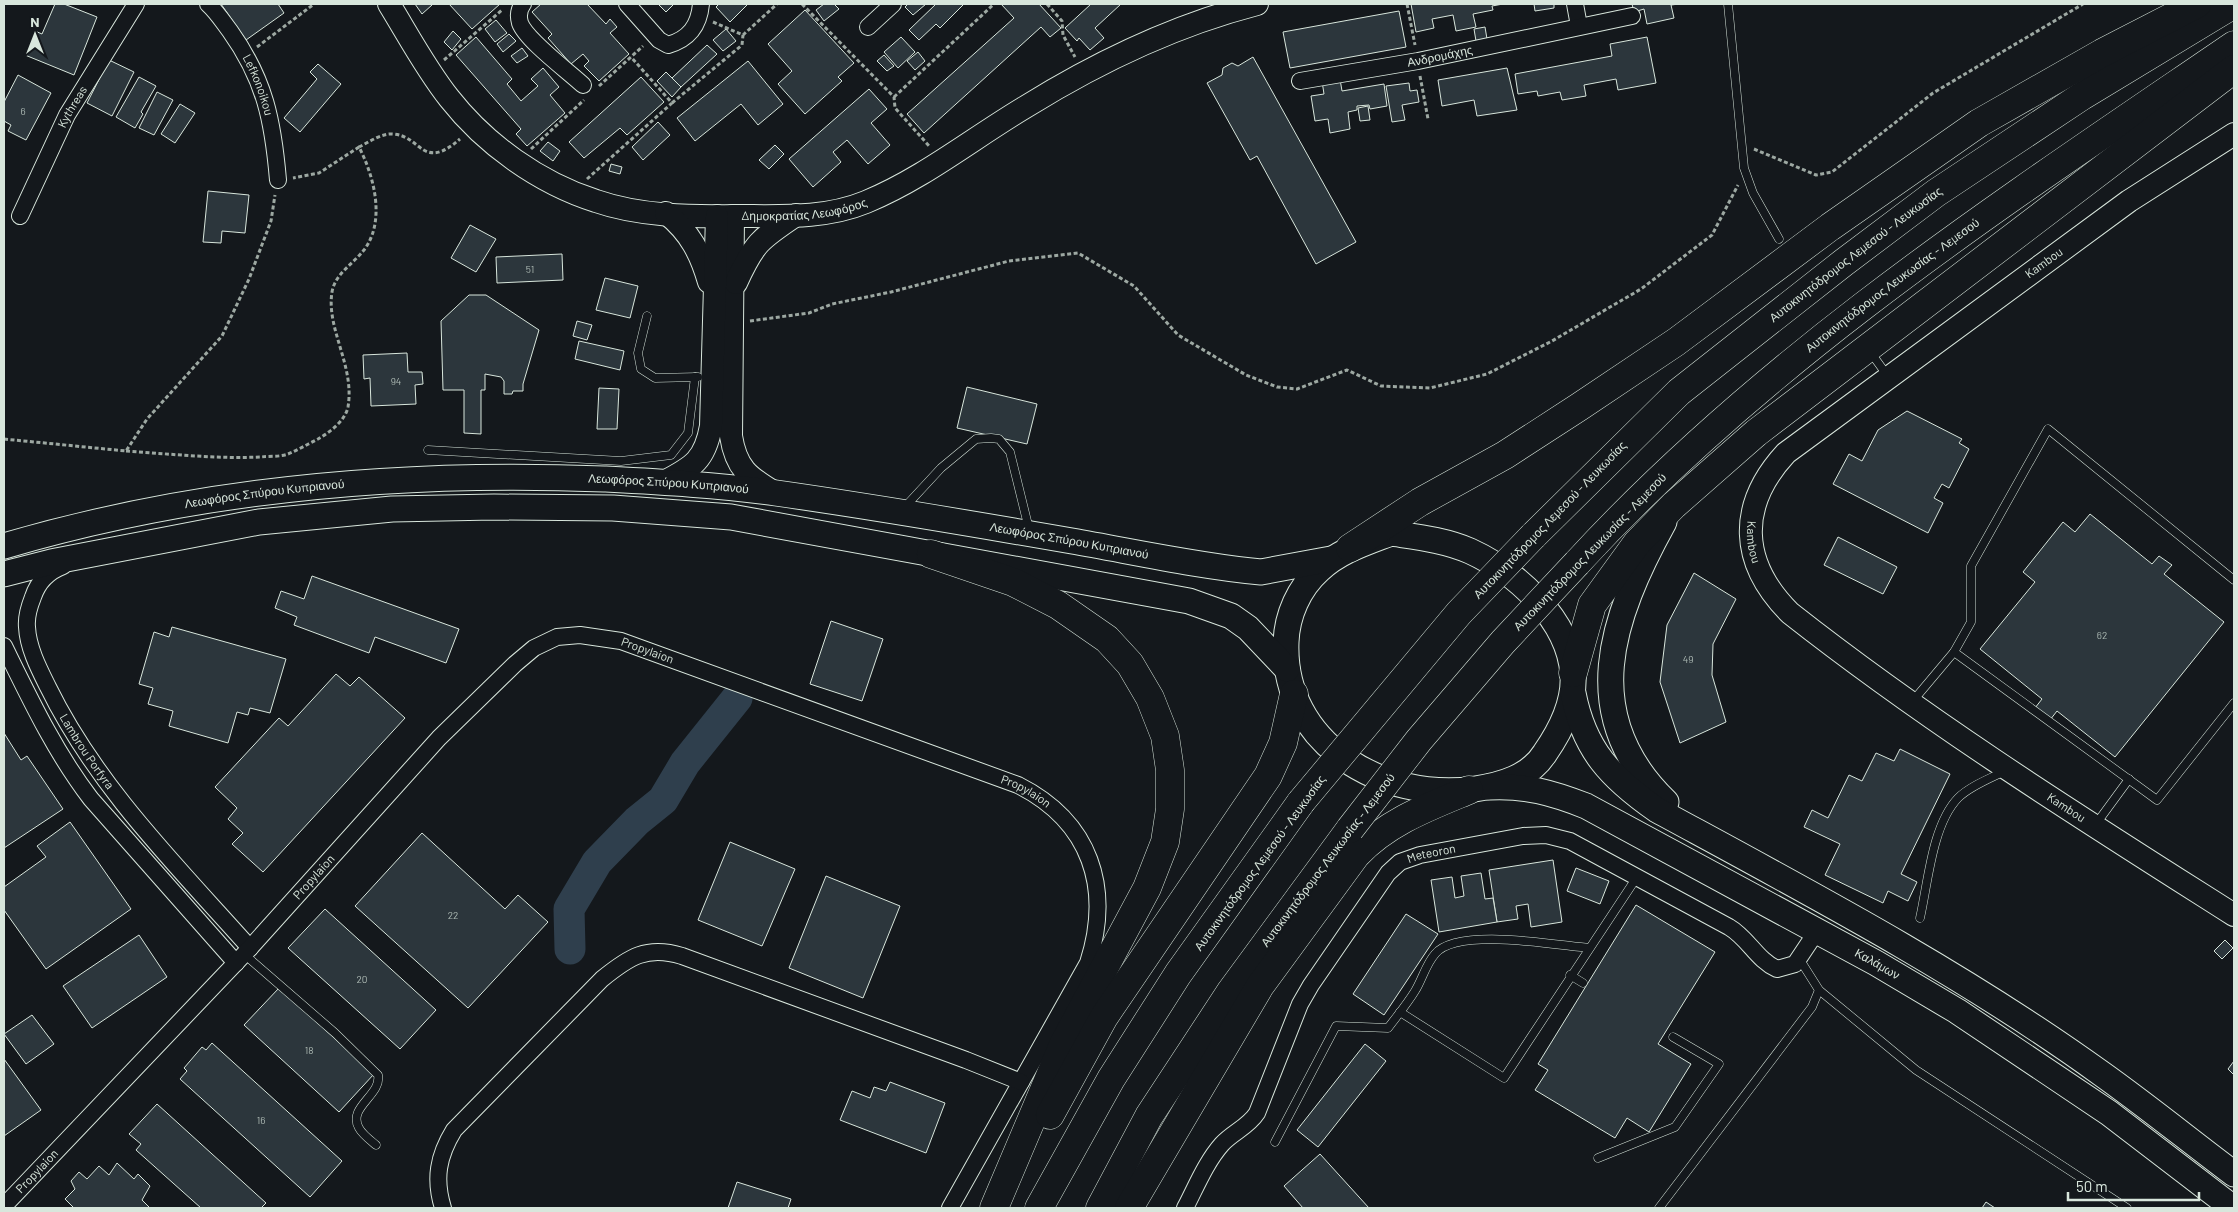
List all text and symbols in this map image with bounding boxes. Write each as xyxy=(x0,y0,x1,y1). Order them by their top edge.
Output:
north arrow xyxy=(10,10,60,60)
text: N xyxy=(30,13,40,30)
street label: Ανδρομάχης xyxy=(1406,42,1474,69)
street label: Lefkonoikou xyxy=(240,52,277,117)
street label: Kythreas xyxy=(54,83,89,130)
house number: 6 xyxy=(20,105,26,117)
street label: Αυτοκινητόδρομος Λεμεσού - Λευκωσίας xyxy=(1766,183,1945,324)
street label: Δημοκρατίας Λεωφόρος xyxy=(742,194,869,223)
street label: Αυτοκινητόδρομος Λευκωσίας - Λεμεσού xyxy=(1802,215,1982,355)
street label: Kambou xyxy=(2022,244,2065,280)
house number: 51 xyxy=(526,263,534,275)
house number: 94 xyxy=(391,375,401,387)
street label: Αυτοκινητόδρομος Λεμεσού - Λευκωσίας xyxy=(1470,437,1629,602)
street label: Λεωφόρος Σπύρου Κυπριανού xyxy=(588,470,750,496)
street label: Αυτοκινητόδρομος Λευκωσίας - Λεμεσού xyxy=(1510,470,1669,634)
street label: Λεωφόρος Σπύρου Κυπριανού xyxy=(183,476,345,510)
street label: Λεωφόρος Σπύρου Κυπριανού xyxy=(989,519,1150,561)
street label: Kambou xyxy=(1745,520,1764,565)
house number: 62 xyxy=(2097,629,2107,641)
street label: Propylaion xyxy=(619,634,676,666)
house number: 49 xyxy=(1683,653,1693,665)
street label: Lambrou Porfyra xyxy=(58,711,118,791)
street label: Αυτοκινητόδρομος Λευκωσίας - Λεμεσού xyxy=(1257,770,1398,949)
street label: Propylaion xyxy=(999,771,1054,810)
street label: Αυτοκινητόδρομος Λεμεσού - Λευκωσίας xyxy=(1191,772,1329,953)
street label: Kambou xyxy=(2045,789,2088,824)
street label: Meteoron xyxy=(1405,841,1457,865)
street label: Propylaion xyxy=(290,851,337,901)
house number: 22 xyxy=(448,909,458,921)
street label: Καλάμων xyxy=(1853,945,1903,982)
house number: 20 xyxy=(356,973,368,985)
house number: 18 xyxy=(305,1044,313,1056)
house number: 16 xyxy=(257,1114,265,1126)
street label: Propylaion xyxy=(12,1146,60,1195)
scale bar xyxy=(2068,1170,2199,1202)
text: 50 m xyxy=(2076,1177,2108,1195)

